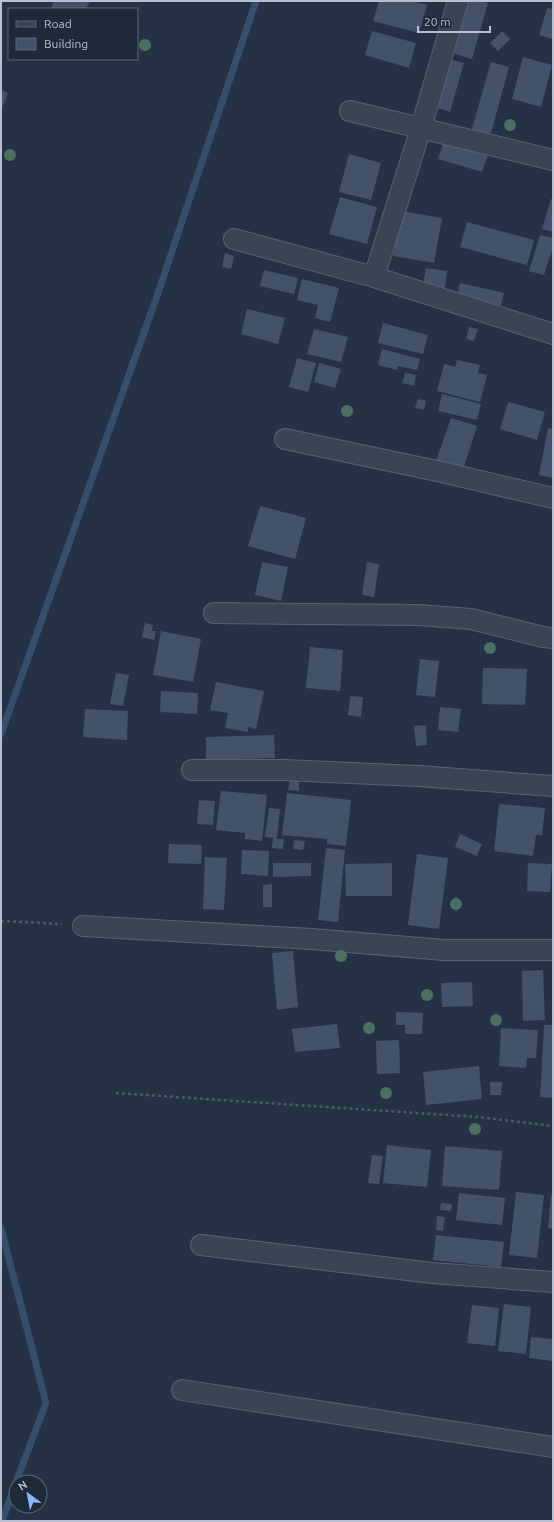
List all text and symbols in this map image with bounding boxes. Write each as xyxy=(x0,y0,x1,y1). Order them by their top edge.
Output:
legend xyxy=(8,8,138,60)
scale bar xyxy=(418,8,490,34)
text: 20 m xyxy=(424,15,451,28)
text: Road xyxy=(44,17,72,30)
text: Building xyxy=(44,37,88,50)
north arrow xyxy=(8,1474,48,1514)
text: N xyxy=(16,1478,29,1493)

